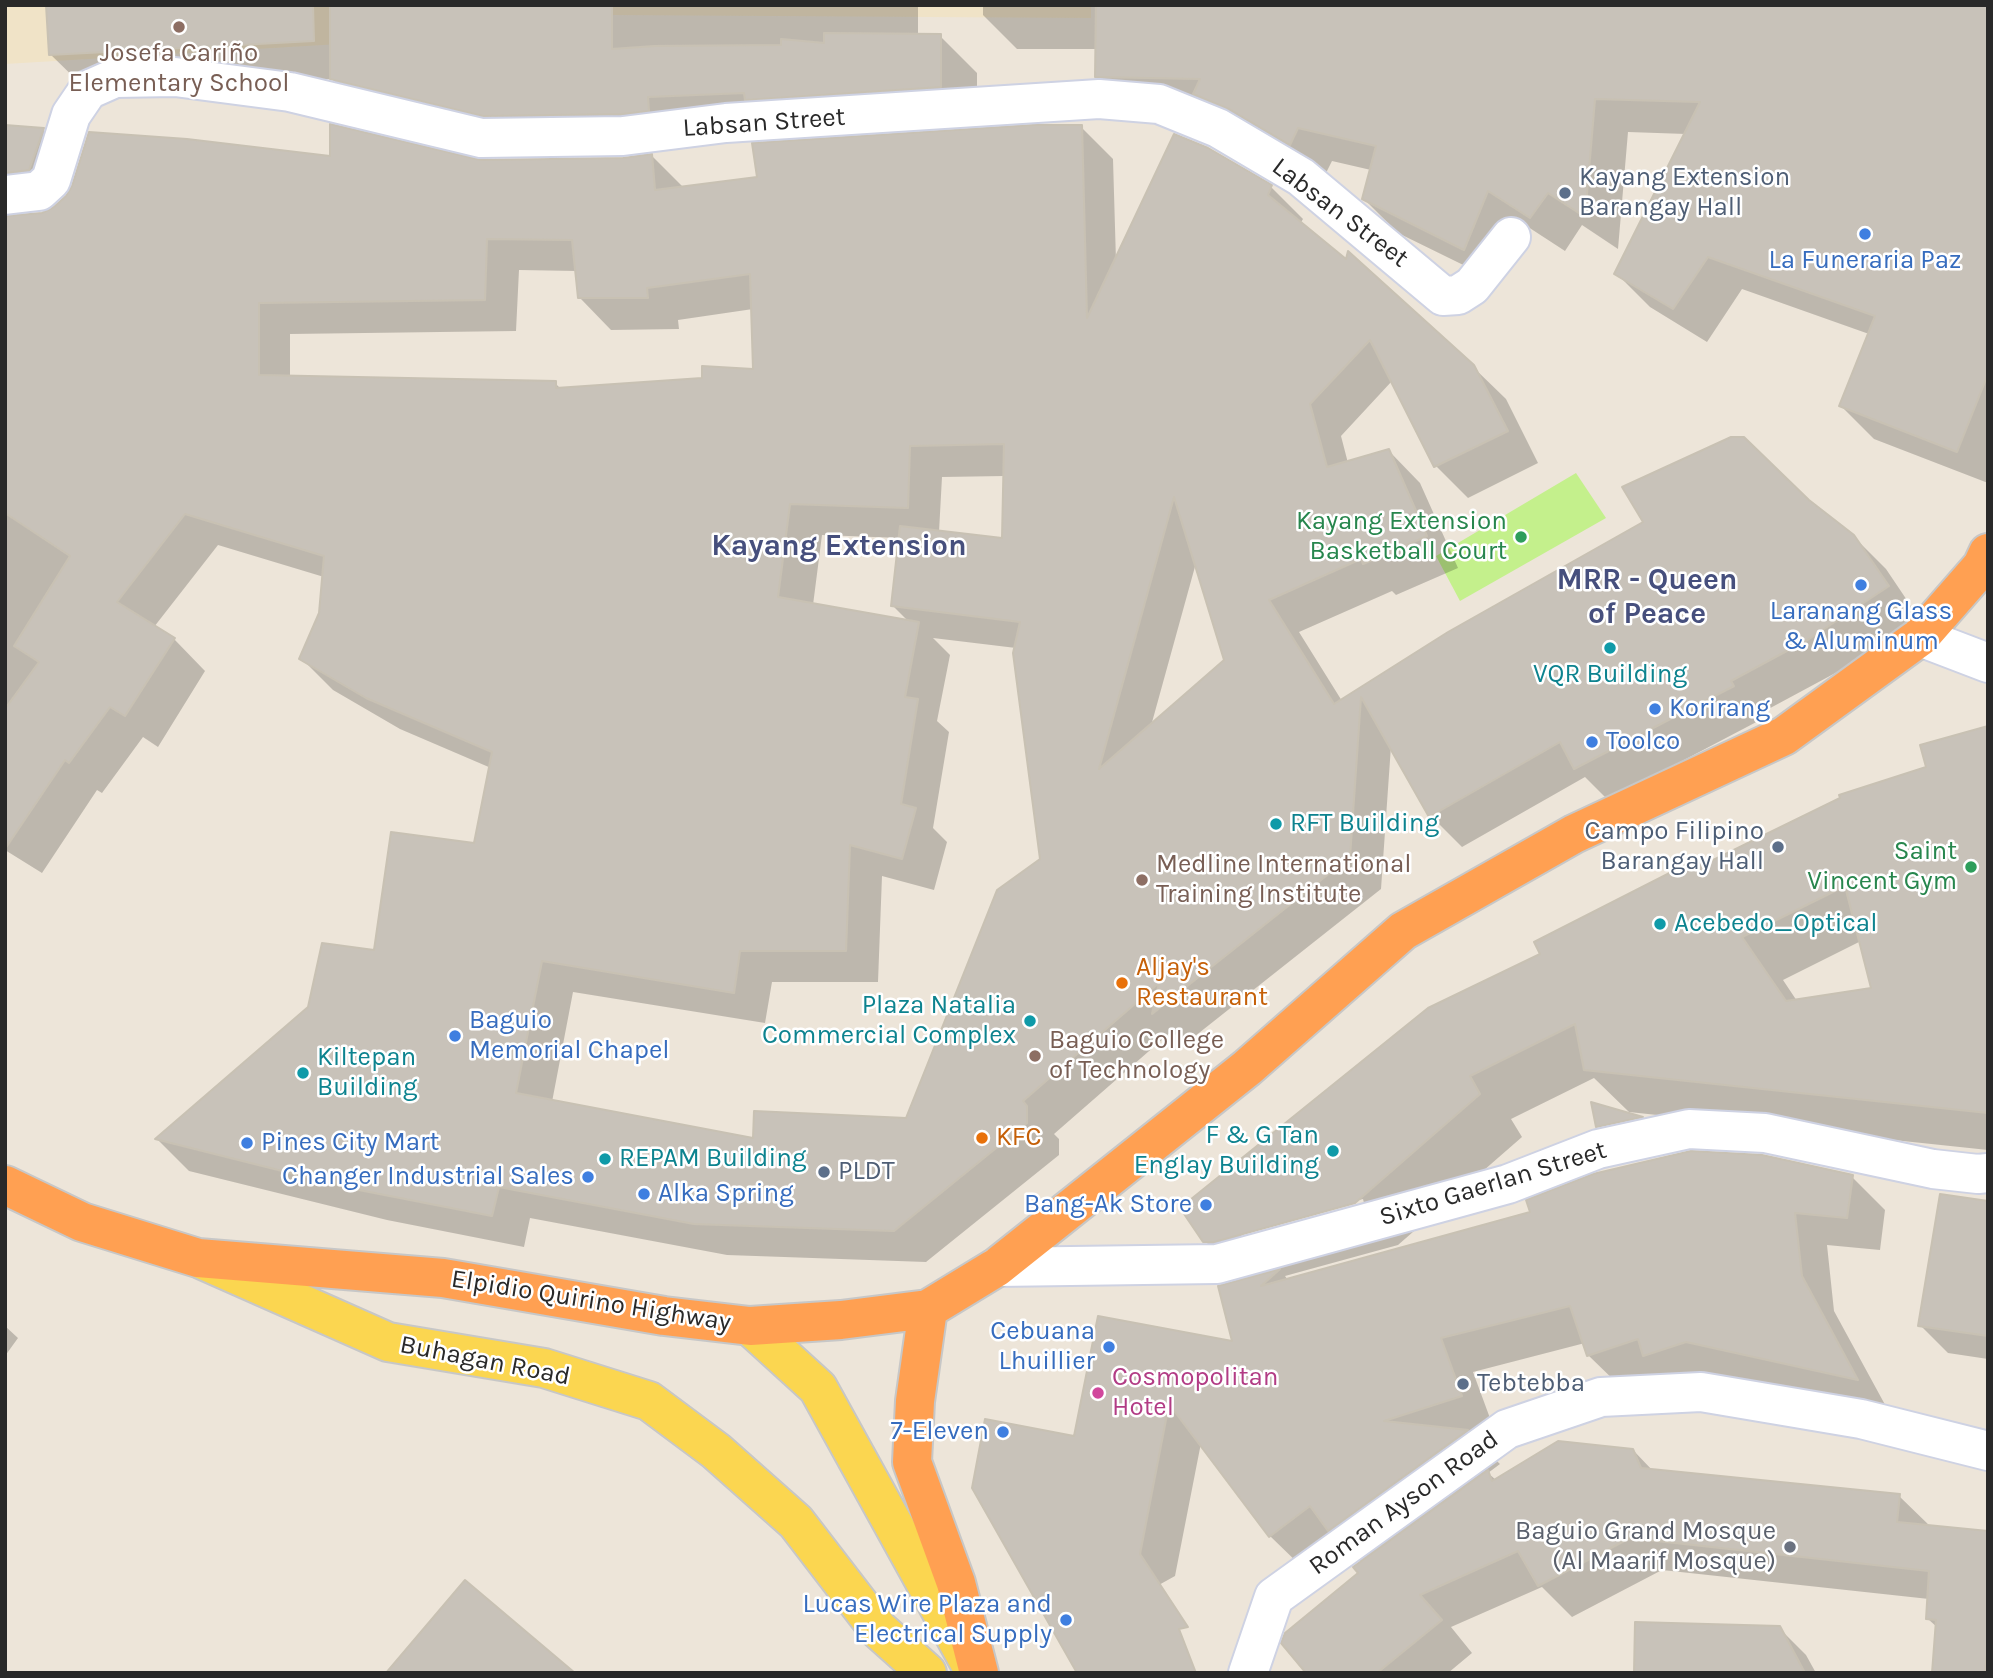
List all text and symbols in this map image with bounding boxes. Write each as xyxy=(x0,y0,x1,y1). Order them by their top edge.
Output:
marker: Josefa Cariño Elementary School xyxy=(171,19,187,35)
place label: Josefa Cariño Elementary School xyxy=(69,38,289,100)
street label: Labsan Street xyxy=(682,102,846,144)
street label: Labsan Street xyxy=(1265,151,1415,275)
place label: Kayang Extension Barangay Hall xyxy=(1579,162,1790,224)
marker: Kayang Extension Barangay Hall xyxy=(1557,185,1573,201)
marker: La Funeraria Paz xyxy=(1857,226,1873,242)
place label: La Funeraria Paz xyxy=(1769,245,1961,277)
place label: Kayang Extension Basketball Court xyxy=(1296,506,1507,568)
district label: Kayang Extension xyxy=(711,528,967,564)
marker: Kayang Extension Basketball Court xyxy=(1513,529,1529,545)
district label: MRR - Queen of Peace xyxy=(1556,562,1738,632)
marker: Laranang Glass & Aluminum xyxy=(1853,577,1869,593)
place label: Laranang Glass & Aluminum xyxy=(1770,596,1952,658)
marker: VQR Building xyxy=(1602,640,1618,656)
place label: VQR Building xyxy=(1533,659,1687,691)
place label: Korirang xyxy=(1669,693,1770,725)
marker: Korirang xyxy=(1647,701,1663,717)
place label: Toolco xyxy=(1606,726,1680,758)
marker: Toolco xyxy=(1584,734,1600,750)
place label: RFT Building xyxy=(1290,808,1439,840)
marker: RFT Building xyxy=(1268,816,1284,832)
place label: Campo Filipino Barangay Hall xyxy=(1585,816,1764,878)
place label: Saint Vincent Gym xyxy=(1807,836,1957,898)
marker: Campo Filipino Barangay Hall xyxy=(1770,839,1786,855)
place label: Medline International Training Institute xyxy=(1156,849,1412,910)
marker: Saint Vincent Gym xyxy=(1963,859,1979,875)
marker: Medline International Training Institute xyxy=(1134,872,1150,888)
place label: Acebedo_Optical xyxy=(1674,908,1877,940)
marker: Acebedo_Optical xyxy=(1652,916,1668,932)
place label: Aljay's Restaurant xyxy=(1136,952,1268,1014)
marker: Aljay's Restaurant xyxy=(1114,975,1130,991)
place label: Plaza Natalia Commercial Complex xyxy=(762,990,1016,1052)
place label: Baguio Memorial Chapel xyxy=(469,1005,670,1066)
marker: Plaza Natalia Commercial Complex xyxy=(1022,1013,1038,1029)
place label: Baguio College of Technology xyxy=(1049,1025,1224,1086)
marker: Baguio Memorial Chapel xyxy=(447,1028,463,1044)
place label: Kiltepan Building xyxy=(317,1042,417,1104)
marker: Baguio College of Technology xyxy=(1027,1048,1043,1064)
marker: Kiltepan Building xyxy=(295,1065,311,1081)
place label: F & G Tan Englay Building xyxy=(1134,1120,1319,1182)
place label: KFC xyxy=(996,1122,1041,1154)
place label: Pines City Mart xyxy=(261,1127,439,1159)
marker: KFC xyxy=(974,1130,990,1146)
marker: Pines City Mart xyxy=(239,1135,255,1151)
street label: Sixto Gaerlan Street xyxy=(1376,1135,1610,1233)
place label: REPAM Building xyxy=(619,1143,806,1175)
marker: F & G Tan Englay Building xyxy=(1325,1143,1341,1159)
marker: REPAM Building xyxy=(597,1151,613,1167)
place label: PLDT xyxy=(838,1156,895,1188)
place label: Changer Industrial Sales xyxy=(282,1161,574,1193)
marker: PLDT xyxy=(816,1164,832,1180)
marker: Changer Industrial Sales xyxy=(580,1169,596,1185)
place label: Alka Spring xyxy=(658,1178,794,1210)
marker: Alka Spring xyxy=(636,1186,652,1202)
place label: Bang-Ak Store xyxy=(1024,1189,1192,1221)
marker: Bang-Ak Store xyxy=(1198,1197,1214,1213)
street label: Elpidio Quirino Highway xyxy=(449,1263,733,1339)
place label: Cebuana Lhuillier xyxy=(990,1316,1095,1378)
street label: Buhagan Road xyxy=(397,1329,573,1393)
marker: Cebuana Lhuillier xyxy=(1101,1339,1117,1355)
place label: Cosmopolitan Hotel xyxy=(1112,1362,1279,1424)
place label: Tebtebba xyxy=(1477,1368,1585,1400)
marker: Tebtebba xyxy=(1455,1376,1471,1392)
marker: Cosmopolitan Hotel xyxy=(1090,1385,1106,1401)
place label: 7-Eleven xyxy=(890,1416,989,1448)
marker: 7-Eleven xyxy=(995,1424,1011,1440)
street label: Roman Ayson Road xyxy=(1303,1424,1505,1582)
place label: Baguio Grand Mosque (Al Maarif Mosque) xyxy=(1515,1516,1776,1578)
marker: Baguio Grand Mosque (Al Maarif Mosque) xyxy=(1782,1539,1798,1555)
place label: Lucas Wire Plaza and Electrical Supply xyxy=(802,1589,1052,1650)
marker: Lucas Wire Plaza and Electrical Supply xyxy=(1058,1612,1074,1628)

